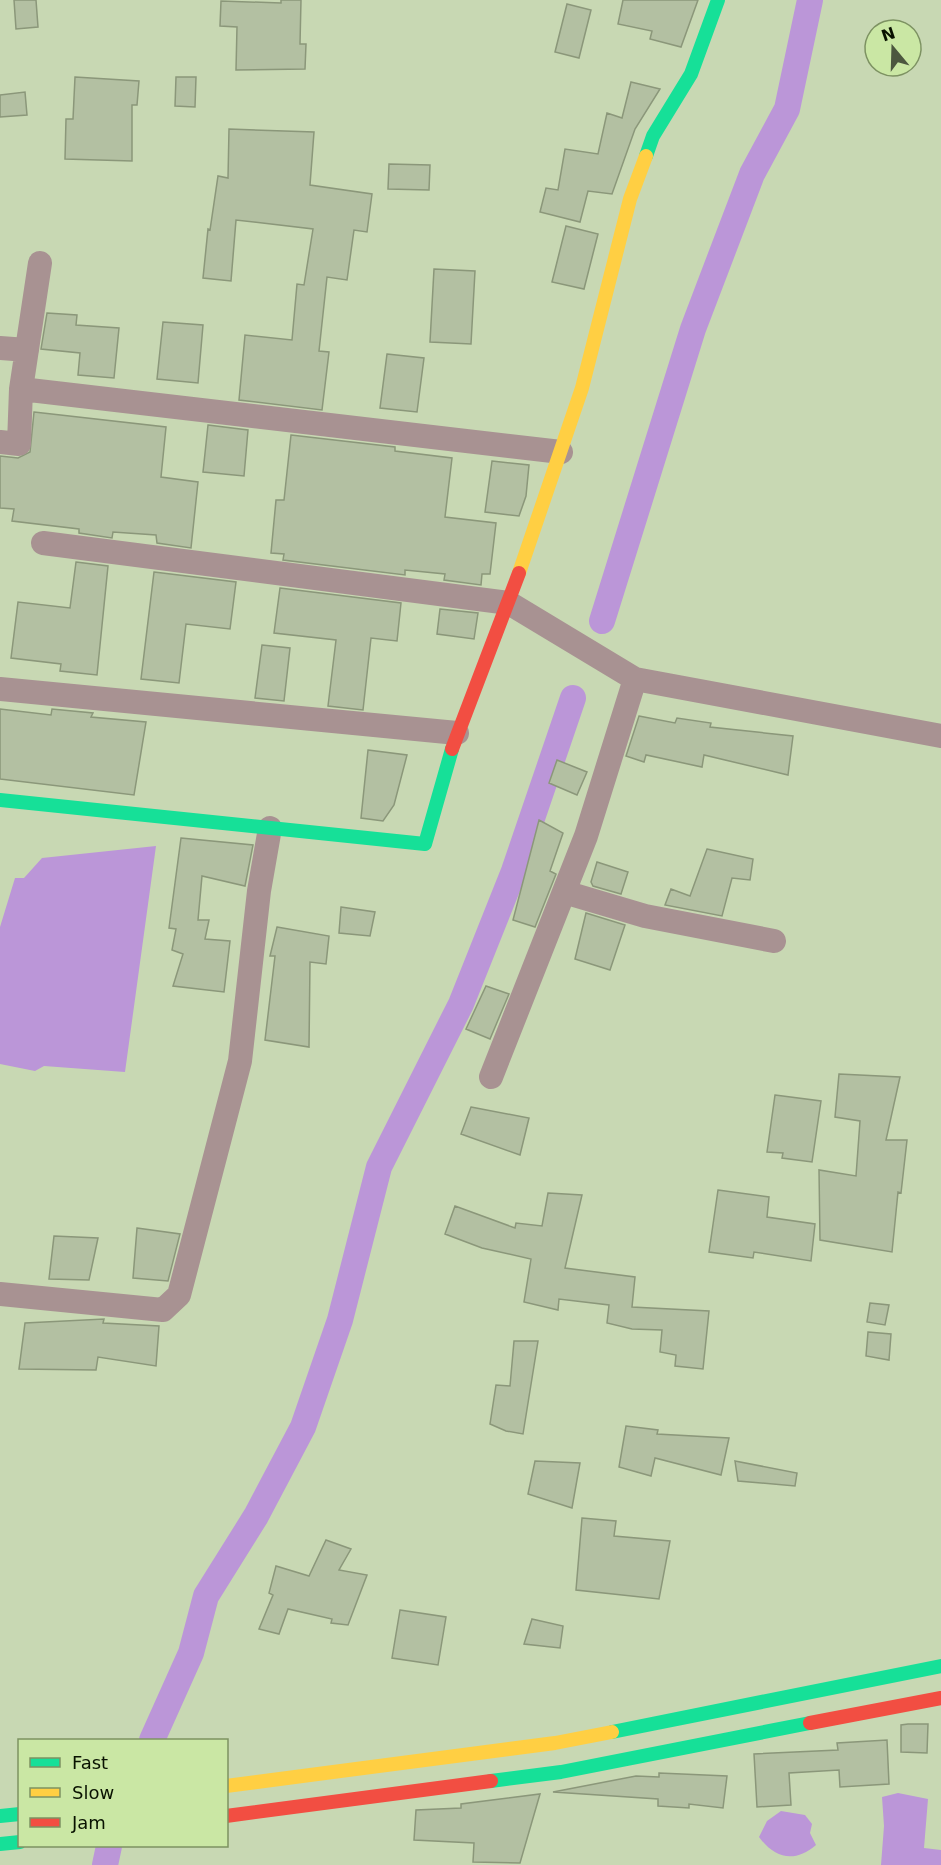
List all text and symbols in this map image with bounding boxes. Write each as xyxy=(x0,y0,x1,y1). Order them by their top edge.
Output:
north arrow xyxy=(863,18,923,78)
text: N xyxy=(879,23,898,45)
legend xyxy=(18,1739,228,1847)
text: Fast xyxy=(72,1752,108,1773)
text: Slow xyxy=(72,1782,114,1803)
text: Jam xyxy=(71,1812,106,1833)

